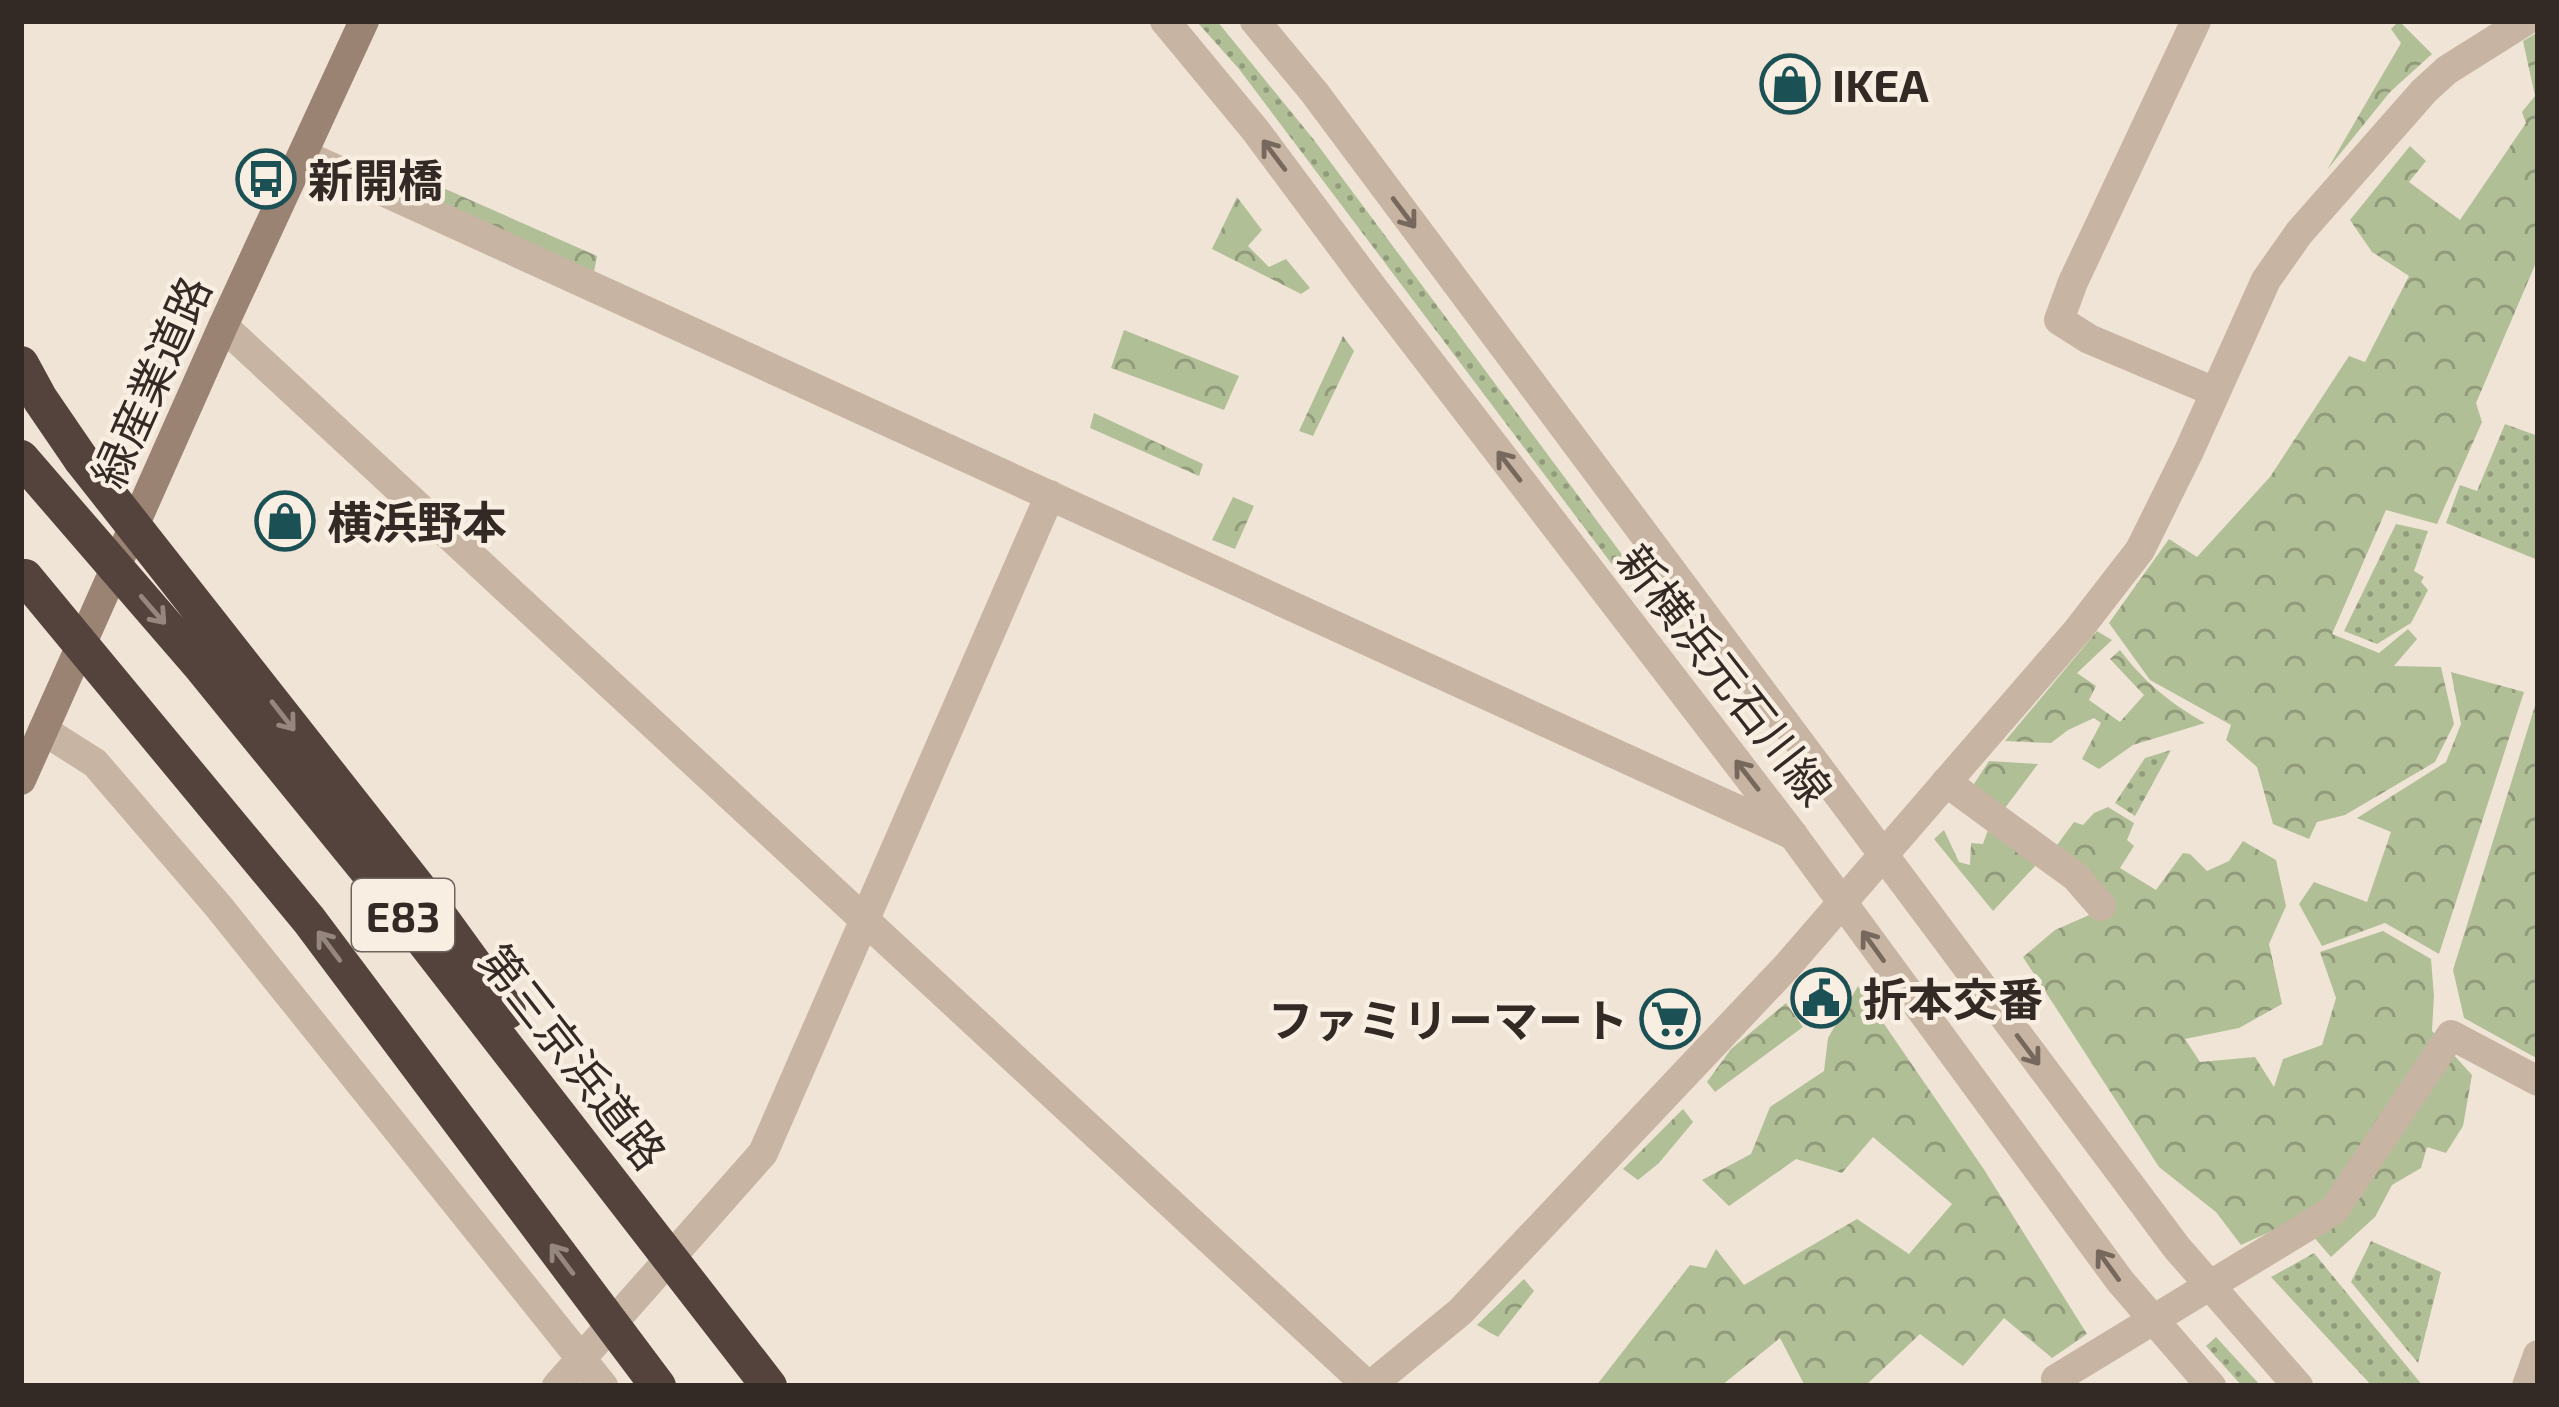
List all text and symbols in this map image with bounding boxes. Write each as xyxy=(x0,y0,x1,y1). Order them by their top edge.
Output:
shop icon: IKEA xyxy=(1759,53,1821,115)
place label: IKEA xyxy=(1832,57,1929,111)
one-way arrow xyxy=(1261,139,1287,172)
bus stop icon: 新開橋 xyxy=(235,148,297,210)
place label: 新開橋 xyxy=(308,152,443,206)
one-way arrow xyxy=(1391,196,1417,229)
street label: 緑産業道路 xyxy=(80,267,220,495)
one-way arrow xyxy=(1497,450,1523,483)
shop icon: 横浜野本 xyxy=(254,490,316,552)
place label: 横浜野本 xyxy=(327,494,507,548)
street label: 新横浜元石川線 xyxy=(1608,533,1844,815)
one-way arrow xyxy=(138,594,166,625)
one-way arrow xyxy=(269,699,296,731)
one-way arrow xyxy=(1735,759,1760,792)
road number: E83 xyxy=(352,879,454,951)
one-way arrow xyxy=(1861,930,1887,963)
one-way arrow xyxy=(316,931,342,963)
street label: 第三京浜道路 xyxy=(470,933,678,1179)
public building icon: 折本交番 xyxy=(1790,967,1852,1029)
place label: 折本交番 xyxy=(1863,971,2043,1025)
supermarket icon: ファミリーマート xyxy=(1639,988,1701,1050)
place label: ファミリーマート xyxy=(1268,992,1628,1046)
one-way arrow xyxy=(2015,1034,2041,1066)
one-way arrow xyxy=(550,1243,576,1276)
one-way arrow xyxy=(2096,1249,2122,1282)

